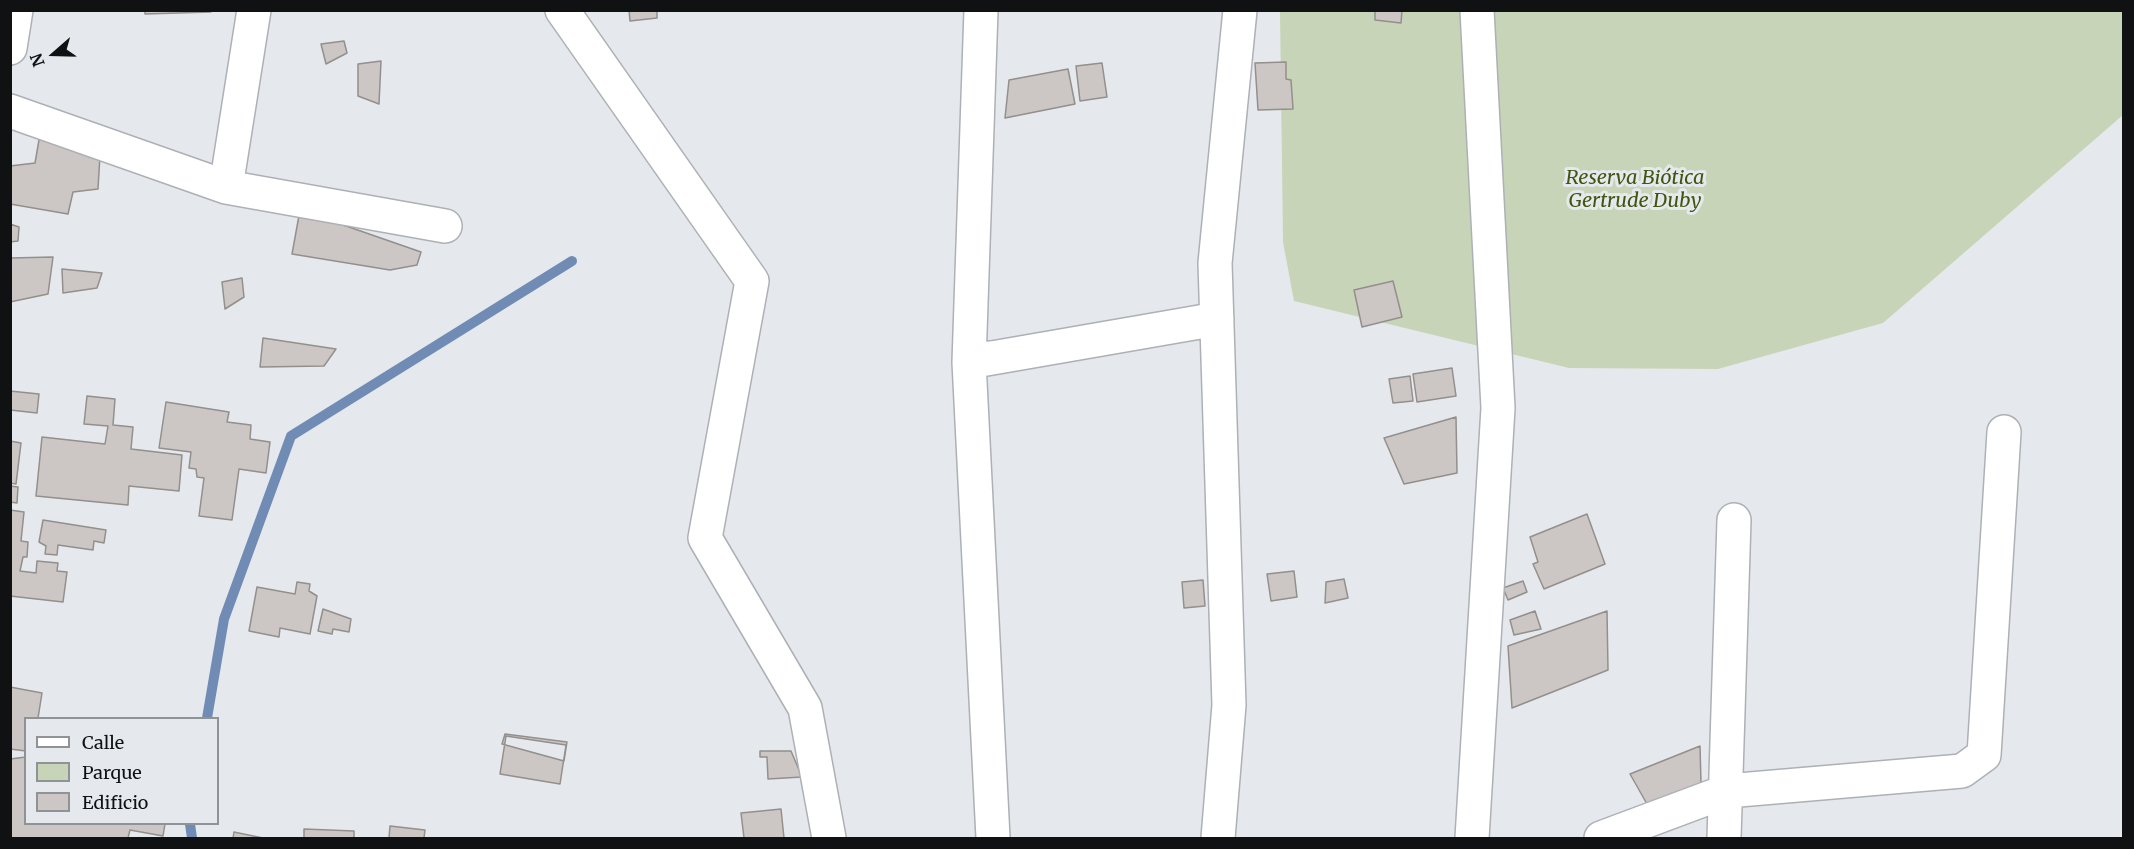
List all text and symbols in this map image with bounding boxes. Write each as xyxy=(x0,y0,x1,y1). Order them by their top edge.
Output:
north arrow xyxy=(24,24,84,84)
text: N xyxy=(26,51,49,70)
park label: Reserva Biótica Gertrude Duby xyxy=(1566,166,1704,213)
legend xyxy=(24,717,219,825)
text: Calle xyxy=(82,731,124,754)
text: Parque xyxy=(82,761,142,784)
text: Edificio xyxy=(82,791,148,814)

